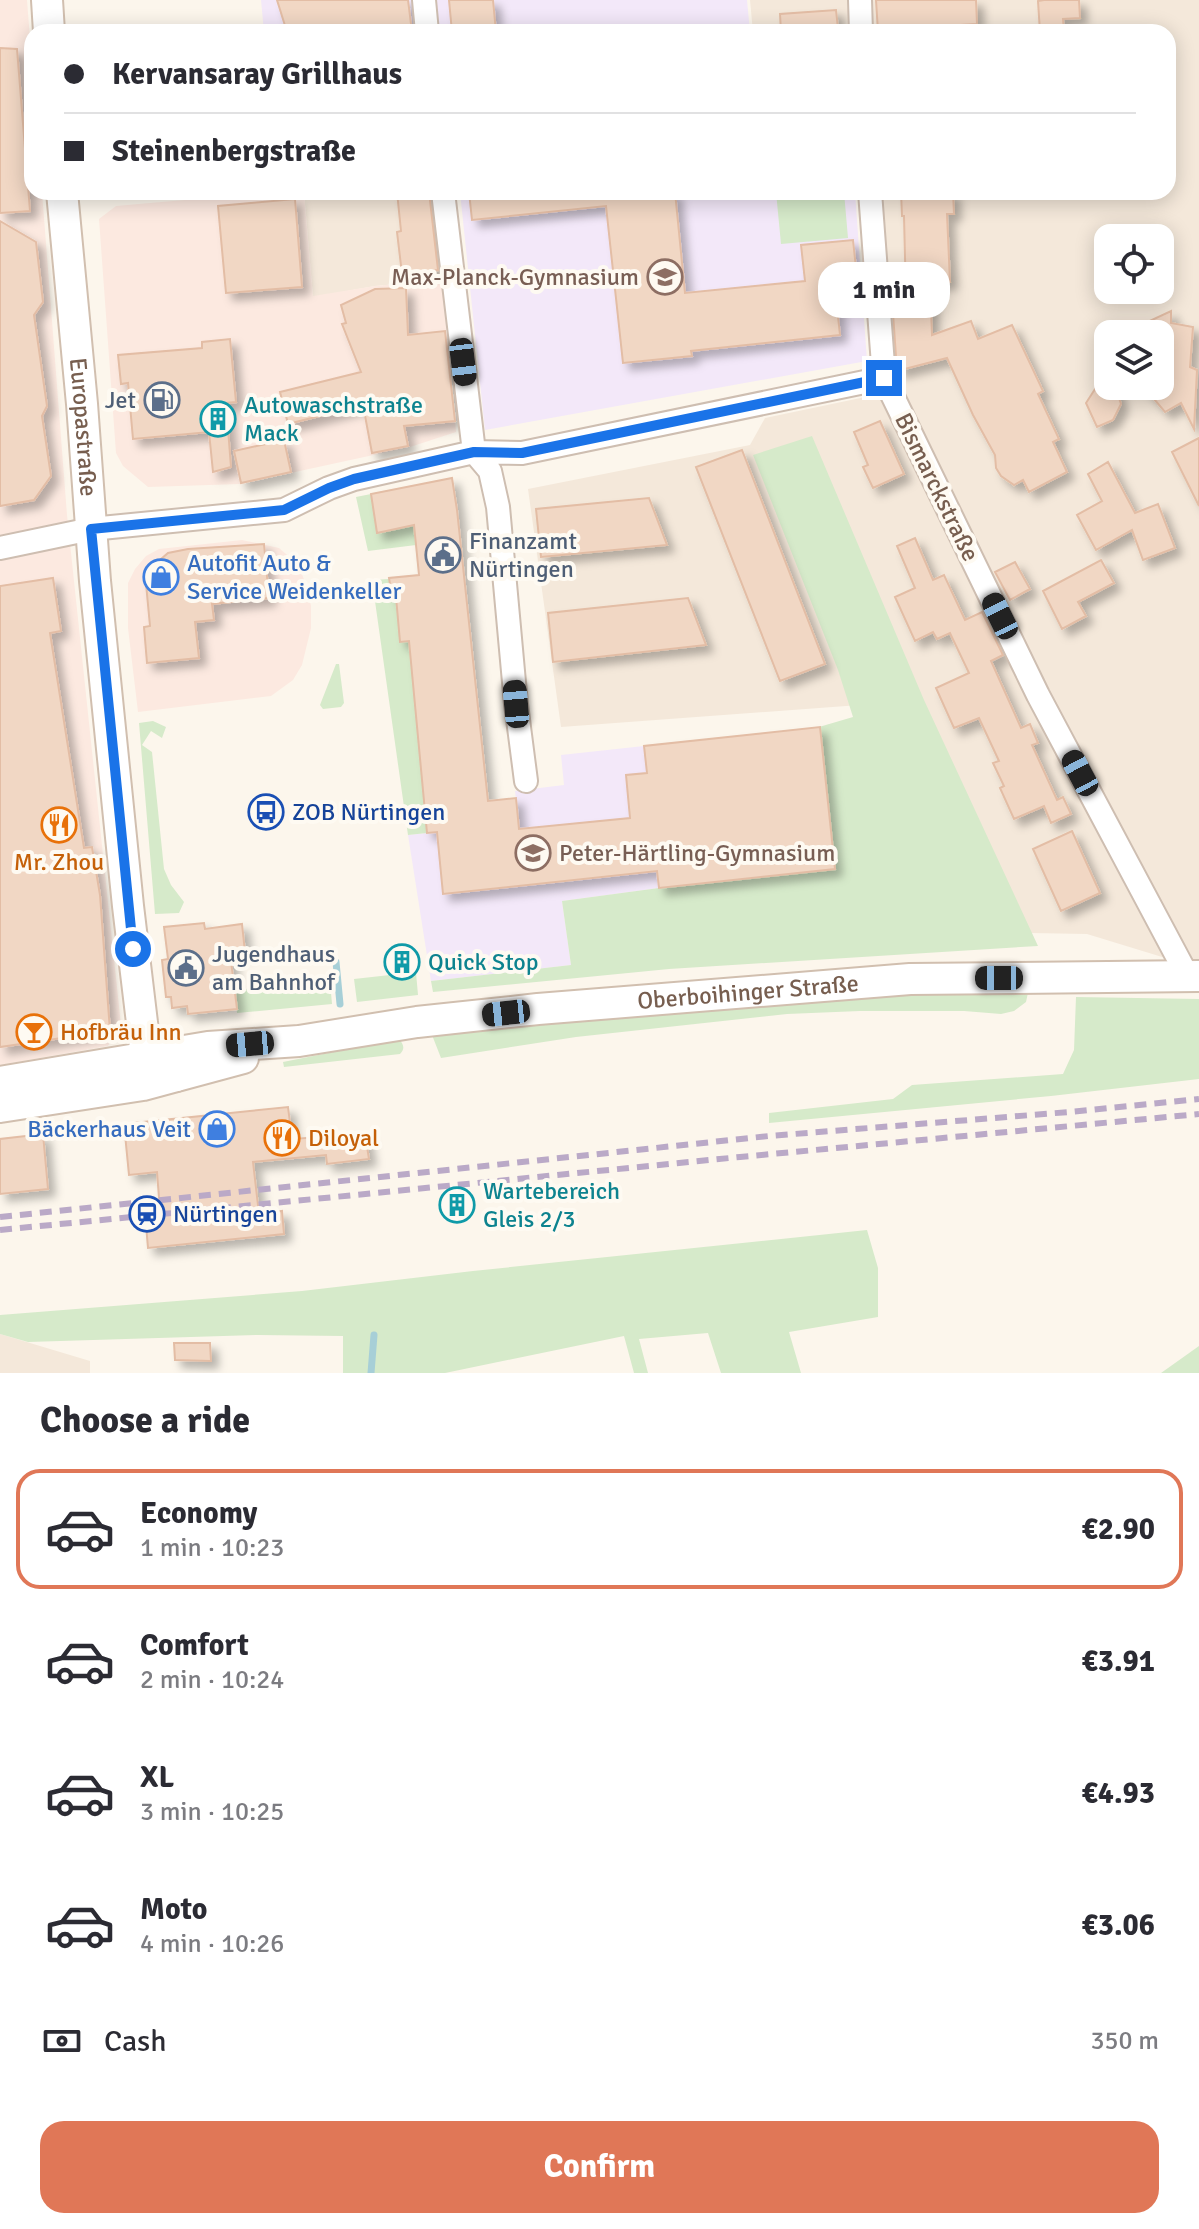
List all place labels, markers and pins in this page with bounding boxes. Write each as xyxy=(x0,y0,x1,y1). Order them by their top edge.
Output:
school or university icon: Max-Planck-Gymnasium xyxy=(646,258,684,296)
place label: Max-Planck-Gymnasium xyxy=(391,262,639,292)
fuel station icon: Jet xyxy=(143,381,181,419)
place label: Jet xyxy=(105,385,136,415)
place label: Autowaschstraße Mack xyxy=(244,390,423,448)
building icon: Autowaschstraße Mack xyxy=(199,400,237,438)
place label: Finanzamt Nürtingen xyxy=(469,526,577,584)
public building icon: Finanzamt Nürtingen xyxy=(424,536,462,574)
place label: Autofit Auto & Service Weidenkeller xyxy=(187,548,401,606)
shop icon: Autofit Auto & Service Weidenkeller xyxy=(142,558,180,596)
bus stop icon: ZOB Nürtingen xyxy=(247,793,285,831)
place label: ZOB Nürtingen xyxy=(292,797,445,827)
restaurant icon: Mr. Zhou xyxy=(40,806,78,844)
school or university icon: Peter-Härtling-Gymnasium xyxy=(514,834,552,872)
place label: Peter-Härtling-Gymnasium xyxy=(559,838,835,868)
place label: Mr. Zhou xyxy=(14,847,104,877)
place label: Jugendhaus am Bahnhof xyxy=(212,939,336,997)
building icon: Quick Stop xyxy=(383,943,421,981)
place label: Quick Stop xyxy=(428,947,539,977)
public building icon: Jugendhaus am Bahnhof xyxy=(167,949,205,987)
bar icon: Hofbräu Inn xyxy=(15,1013,53,1051)
place label: Hofbräu Inn xyxy=(60,1017,182,1047)
shop icon: Bäckerhaus Veit xyxy=(198,1110,236,1148)
place label: Bäckerhaus Veit xyxy=(27,1114,191,1144)
restaurant icon: Diloyal xyxy=(263,1119,301,1157)
place label: Diloyal xyxy=(308,1123,379,1153)
place label: Wartebereich Gleis 2/3 xyxy=(483,1176,620,1234)
building icon: Wartebereich Gleis 2/3 xyxy=(438,1186,476,1224)
station icon: Nürtingen xyxy=(128,1195,166,1233)
place label: Nürtingen xyxy=(173,1199,278,1229)

